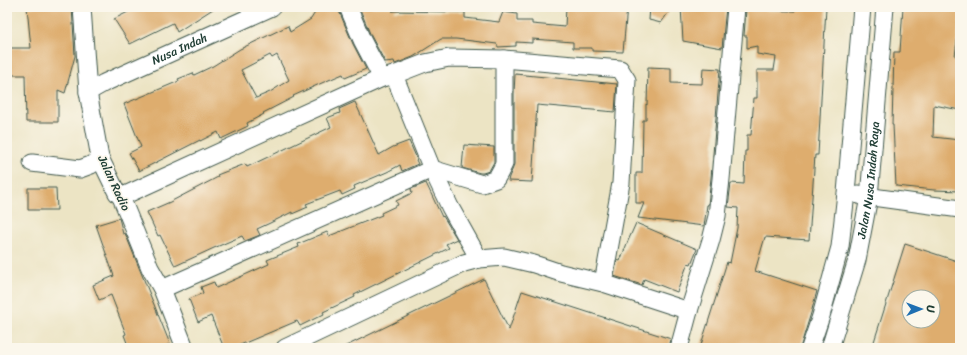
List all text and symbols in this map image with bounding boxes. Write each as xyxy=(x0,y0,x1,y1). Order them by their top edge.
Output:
street label: Nusa Indah xyxy=(148,27,211,71)
street label: Jalan Nusa Indah Raya xyxy=(850,120,886,242)
street label: Jalan Radio xyxy=(91,150,137,215)
north arrow xyxy=(901,289,941,329)
text: U xyxy=(921,305,940,313)

